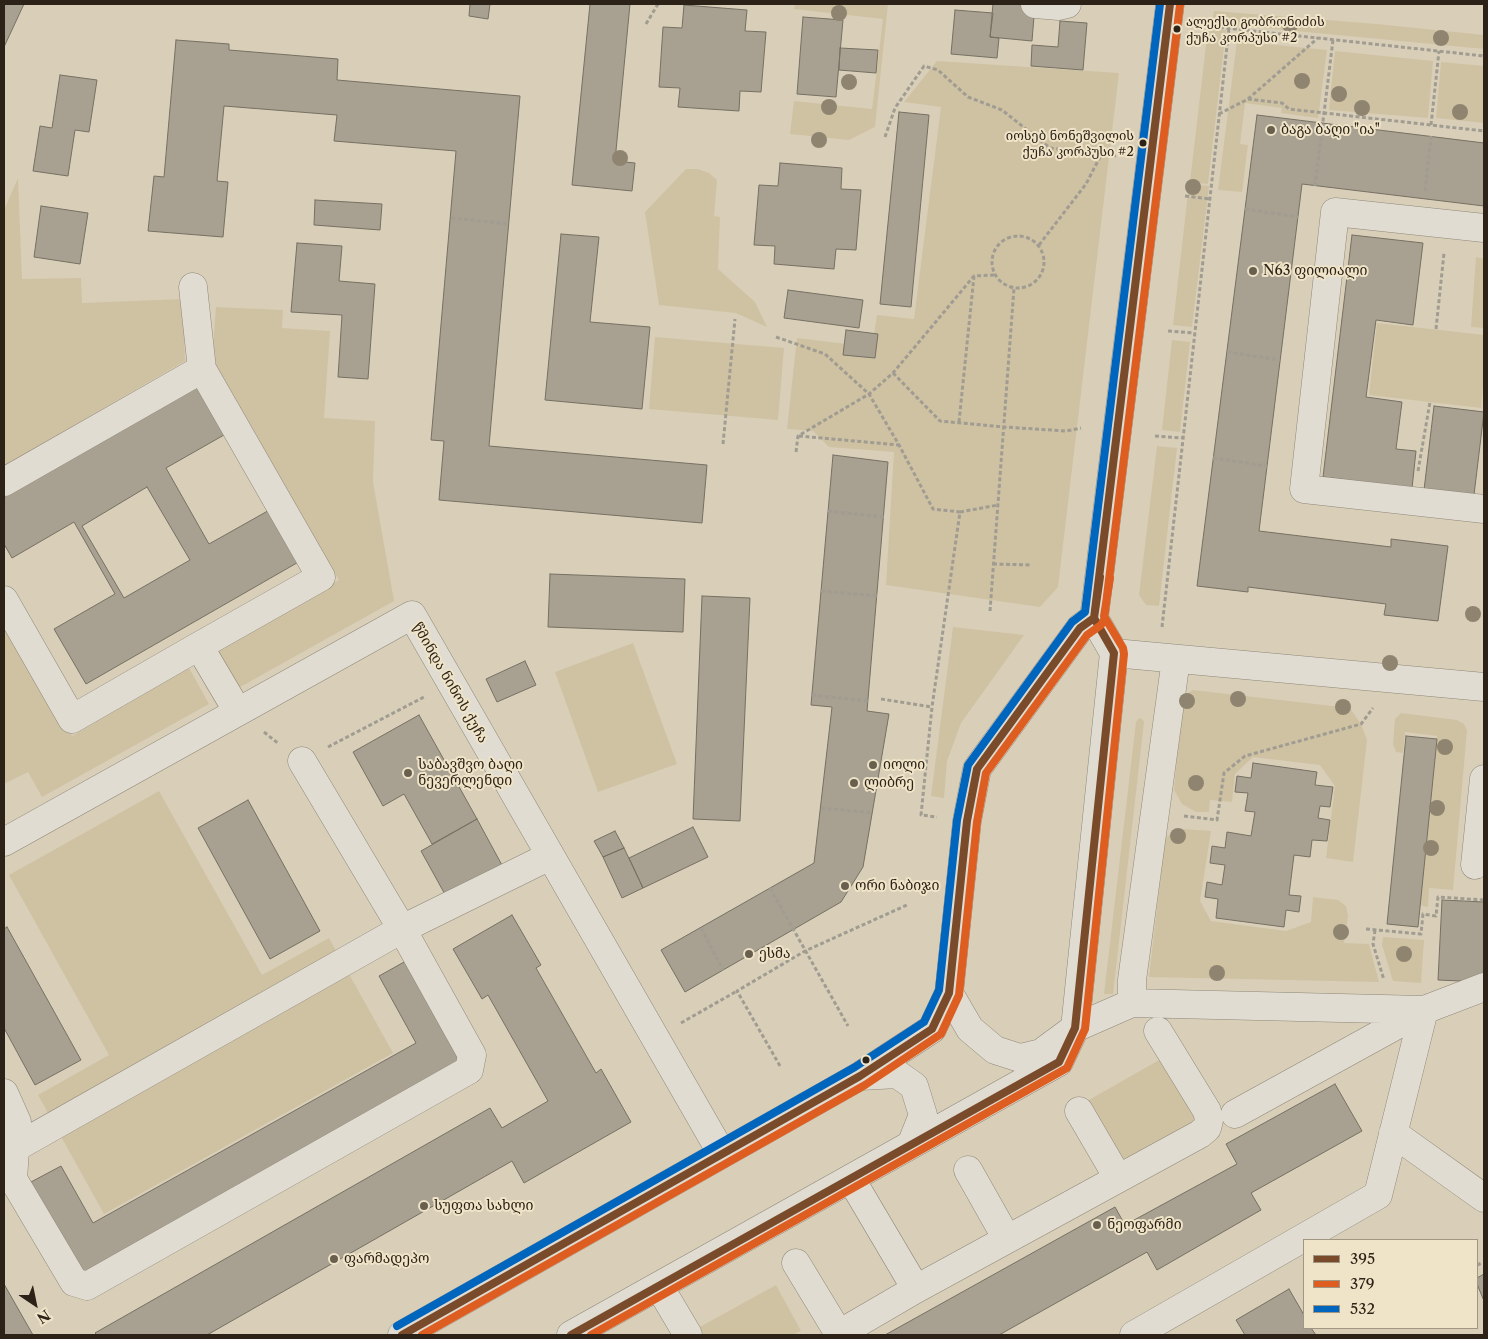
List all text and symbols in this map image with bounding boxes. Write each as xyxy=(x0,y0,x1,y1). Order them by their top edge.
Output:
place label: ალექსი გობრონიძის ქუჩა კორპუსი #2 xyxy=(1186,14,1325,45)
marker: ალექსი გობრონიძის ქუჩა კორპუსი #2 xyxy=(1172,24,1182,34)
place label: ბაგა ბაღი "ია" xyxy=(1281,122,1380,138)
marker: ბაგა ბაღი "ია" xyxy=(1265,124,1277,136)
place label: იოსებ ნონეშვილის ქუჩა კორპუსი #2 xyxy=(1006,128,1134,159)
marker: იოსებ ნონეშვილის ქუჩა კორპუსი #2 xyxy=(1138,138,1148,148)
place label: N63 ფილიალი xyxy=(1263,263,1368,279)
marker: N63 ფილიალი xyxy=(1247,265,1259,277)
street label: წმინდა ნინოს ქუჩა xyxy=(409,620,491,746)
place label: საბავშვო ბაღი ნევერლენდი xyxy=(418,757,523,790)
place label: იოლი xyxy=(883,757,925,773)
marker: იოლი xyxy=(867,759,879,771)
marker: საბავშვო ბაღი ნევერლენდი xyxy=(402,767,414,779)
place label: ლიბრე xyxy=(864,775,914,791)
marker: ლიბრე xyxy=(848,777,860,789)
place label: ორი ნაბიჯი xyxy=(855,878,939,894)
marker: ორი ნაბიჯი xyxy=(839,880,851,892)
place label: ესმა xyxy=(759,946,791,962)
marker: ესმა xyxy=(743,948,755,960)
unlabelled marker xyxy=(861,1055,871,1065)
place label: სუფთა სახლი xyxy=(434,1198,533,1214)
marker: სუფთა სახლი xyxy=(418,1200,430,1212)
place label: ნეოფარმი xyxy=(1107,1217,1182,1233)
marker: ნეოფარმი xyxy=(1091,1219,1103,1231)
legend xyxy=(1303,1239,1478,1329)
text: 395 xyxy=(1350,1249,1375,1268)
place label: ფარმადეპო xyxy=(344,1251,429,1267)
marker: ფარმადეპო xyxy=(328,1253,340,1265)
text: 379 xyxy=(1350,1274,1374,1293)
north arrow xyxy=(10,1279,60,1329)
text: 532 xyxy=(1350,1299,1375,1318)
text: N xyxy=(33,1306,53,1327)

